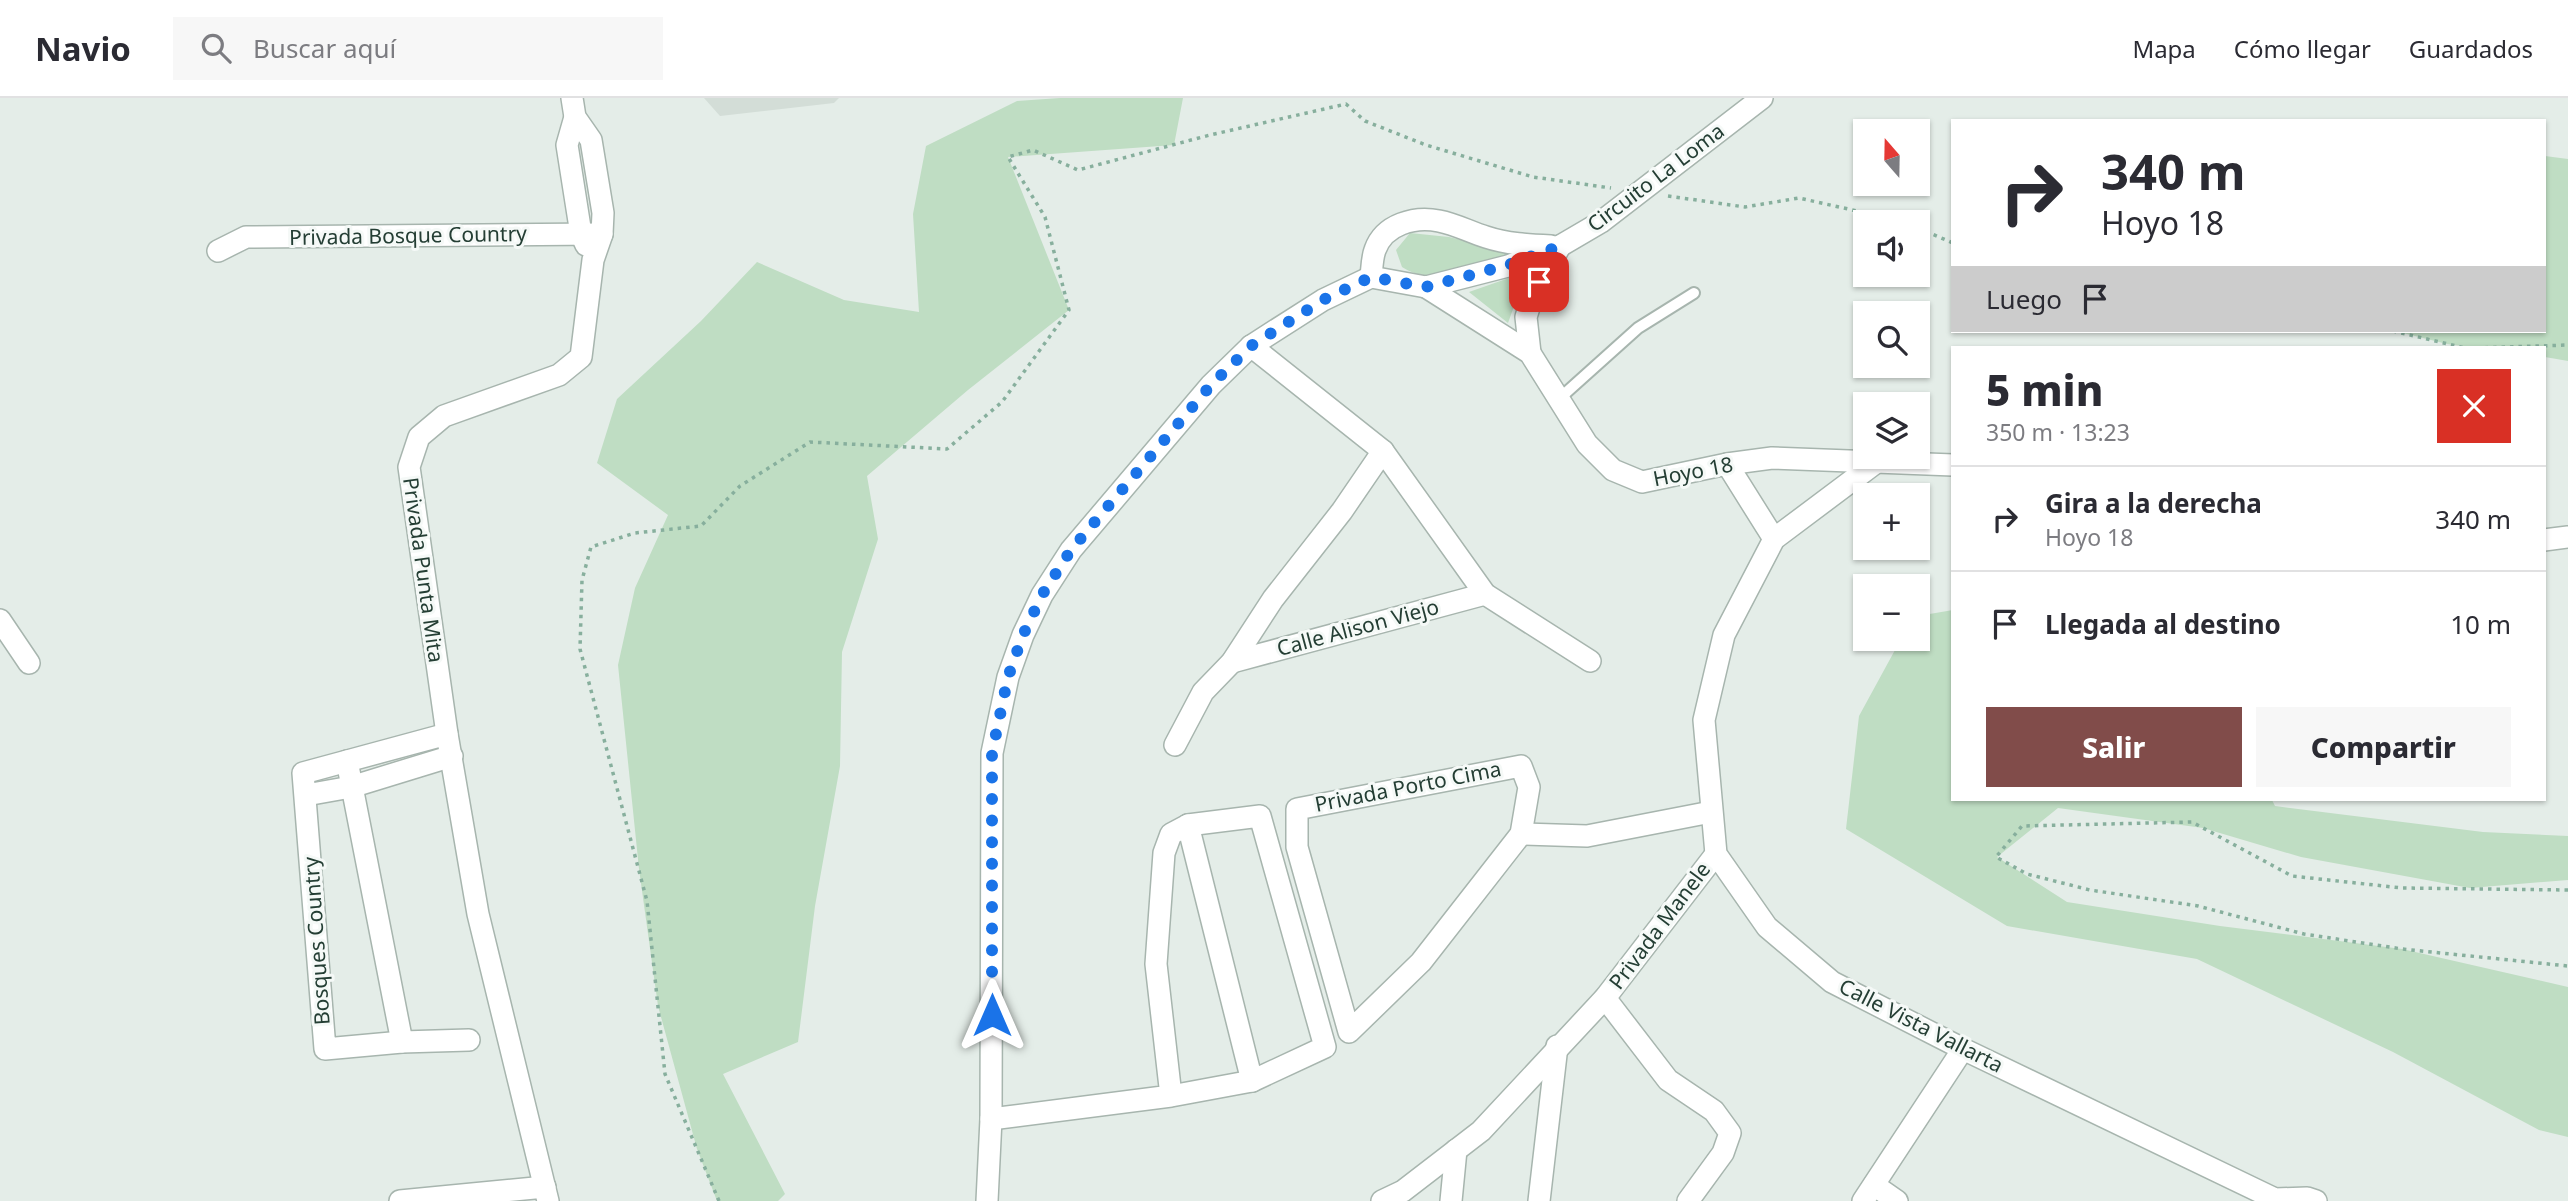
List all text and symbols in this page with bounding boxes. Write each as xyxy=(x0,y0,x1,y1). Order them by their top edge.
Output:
search box xyxy=(173,17,663,80)
text: Navio xyxy=(35,26,131,71)
icon: search xyxy=(197,29,235,67)
text: Buscar aquí xyxy=(253,30,396,66)
text: Mapa xyxy=(2132,32,2196,65)
text: Cómo llegar xyxy=(2234,32,2371,65)
text: Guardados xyxy=(2409,32,2533,65)
street label: Circuito La Loma xyxy=(1581,117,1730,238)
north arrow xyxy=(1853,119,1930,196)
map controls xyxy=(1853,119,1930,651)
text: 340 m xyxy=(2101,138,2246,204)
icon: right xyxy=(1986,147,2077,238)
text: Hoyo 18 xyxy=(2101,201,2224,244)
button: sound xyxy=(1853,210,1930,287)
street label: Privada Bosque Country xyxy=(289,219,527,251)
pin xyxy=(1509,252,1569,312)
icon: arrive xyxy=(1520,263,1558,301)
icon: arrive xyxy=(2076,280,2114,318)
text: Luego xyxy=(1986,281,2062,317)
button: search xyxy=(1853,301,1930,378)
text: 5 min xyxy=(1986,361,2103,418)
button: close xyxy=(2437,369,2511,443)
button: layers xyxy=(1853,392,1930,469)
text: 350 m · 13:23 xyxy=(1986,416,2130,448)
street label: Hoyo 18 xyxy=(1651,450,1735,492)
street label: Privada Punta Mita xyxy=(397,475,451,664)
button: + xyxy=(1853,483,1930,560)
text: Gira a la derecha xyxy=(2045,485,2262,521)
icon: right xyxy=(1986,500,2024,538)
text: 340 m xyxy=(2435,501,2511,537)
text: Hoyo 18 xyxy=(2045,521,2133,553)
button: − xyxy=(1853,574,1930,651)
street label: Calle Alison Viejo xyxy=(1274,592,1442,662)
icon: arrive xyxy=(1986,605,2024,643)
text: Llegada al destino xyxy=(2045,606,2281,642)
text: 10 m xyxy=(2450,606,2511,642)
button: Salir xyxy=(1986,707,2242,787)
button: Compartir xyxy=(2256,707,2511,787)
street label: Privada Porto Cima xyxy=(1312,754,1503,818)
street label: Bosques Country xyxy=(296,856,336,1026)
street label: Privada Manele xyxy=(1602,856,1716,995)
street label: Calle Vista Vallarta xyxy=(1835,972,2008,1079)
position arrow xyxy=(955,978,1029,1052)

